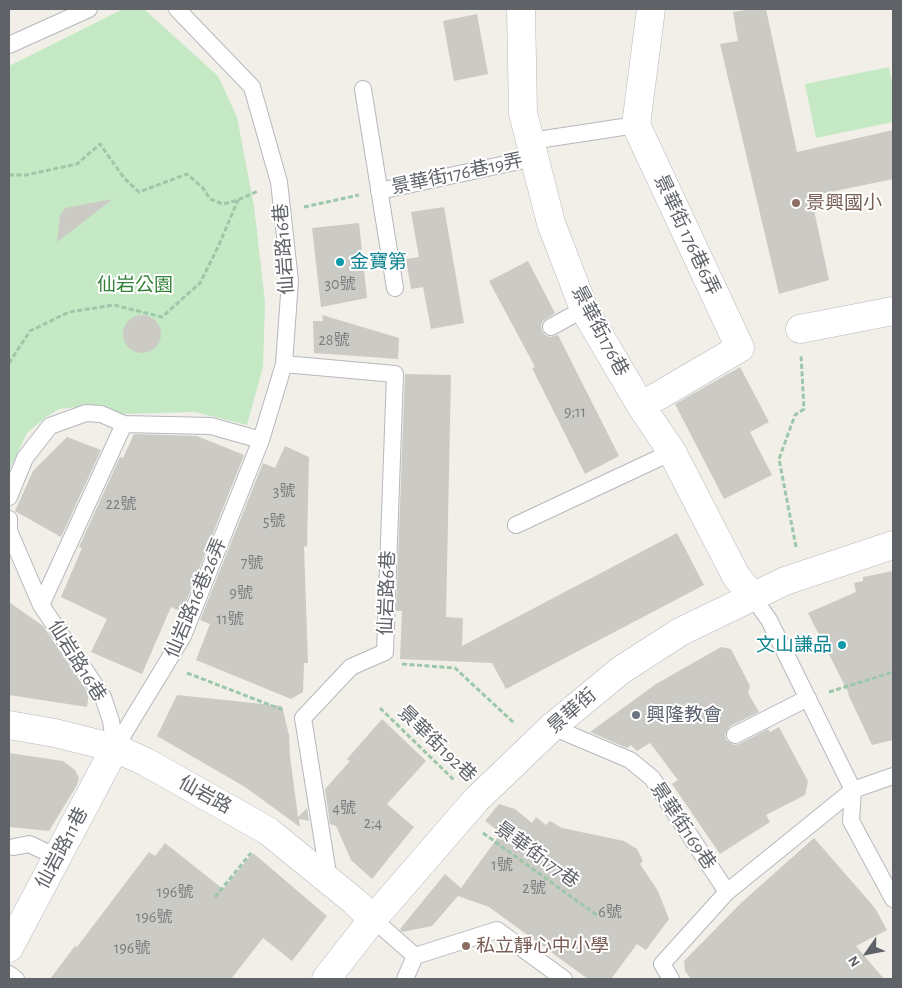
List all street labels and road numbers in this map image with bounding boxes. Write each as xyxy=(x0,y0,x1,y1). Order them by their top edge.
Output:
street label: 景華街176巷19弄 xyxy=(389,149,525,199)
street label: 景華街 176巷6弄 xyxy=(649,171,725,299)
street label: 仙岩路16巷 xyxy=(269,203,299,295)
street label: 景華街176巷 xyxy=(567,282,633,380)
street label: 仙岩路16巷26弄 xyxy=(160,535,232,661)
street label: 仙岩路6巷 xyxy=(374,550,400,636)
street label: 仙岩路16巷 xyxy=(43,616,111,706)
street label: 景華街 xyxy=(543,684,601,738)
street label: 景華街192巷 xyxy=(393,701,481,787)
street label: 仙岩路 xyxy=(175,771,235,819)
street label: 景華街169巷 xyxy=(645,778,721,874)
street label: 仙岩路11巷 xyxy=(31,803,93,893)
street label: 景華街177巷 xyxy=(491,817,583,893)

